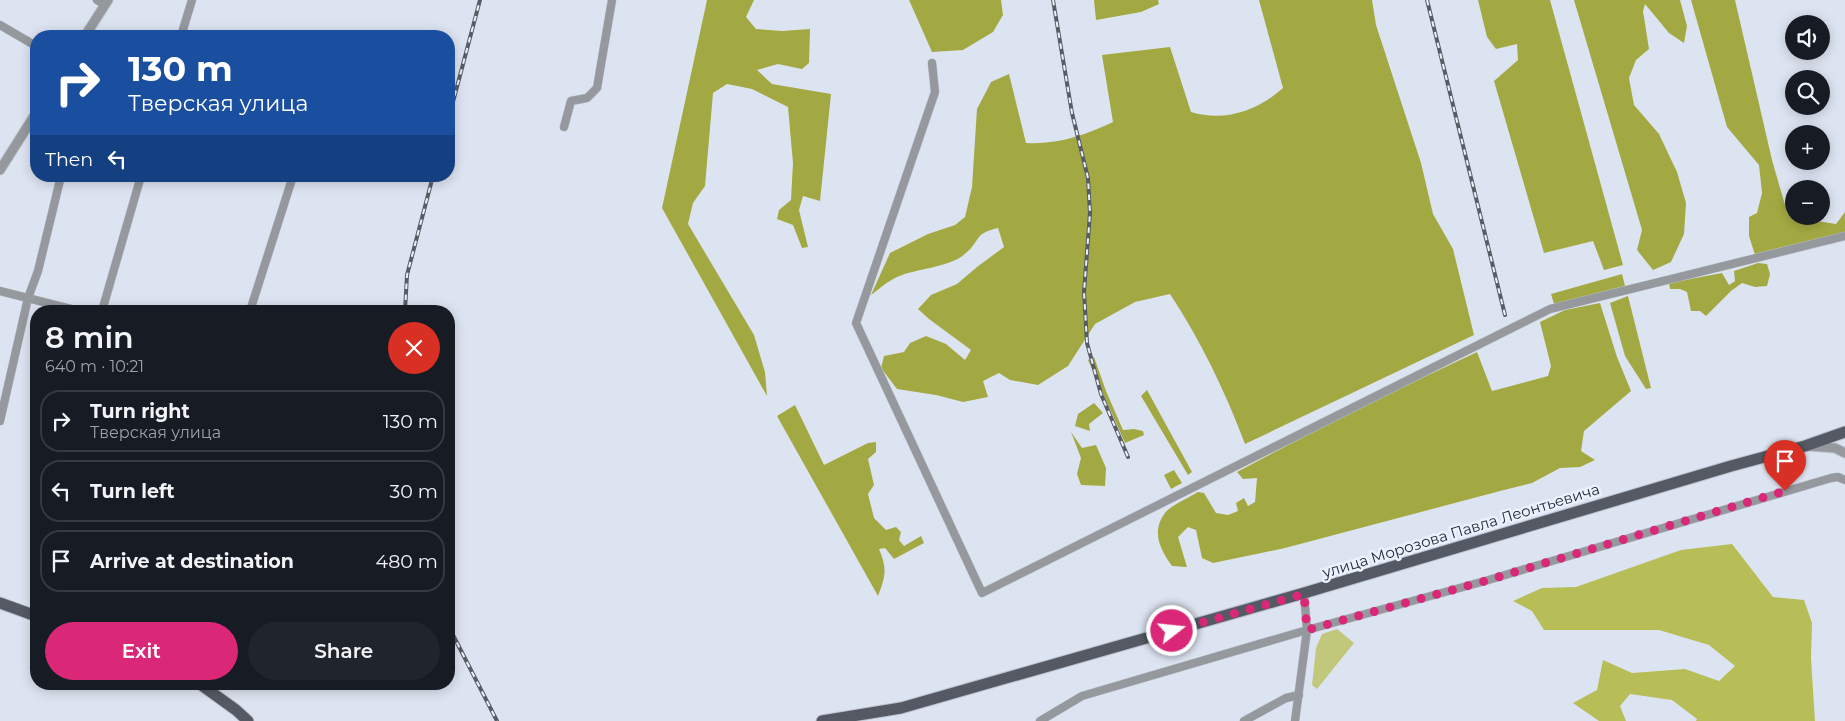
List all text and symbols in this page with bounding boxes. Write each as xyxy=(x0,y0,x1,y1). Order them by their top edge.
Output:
map controls xyxy=(1785,15,1830,225)
button: sound xyxy=(1785,15,1830,60)
text: 130 m xyxy=(128,47,233,90)
icon: right xyxy=(45,50,110,115)
button: search xyxy=(1785,70,1830,115)
text: Тверская улица xyxy=(128,90,308,117)
button: + xyxy=(1785,125,1830,170)
icon: left xyxy=(103,145,131,173)
text: Then xyxy=(45,148,93,171)
button: − xyxy=(1785,180,1830,225)
text: 8 min xyxy=(45,319,134,356)
button: close xyxy=(388,322,440,374)
text: 640 m · 10:21 xyxy=(45,357,144,376)
text: Turn right xyxy=(90,400,190,423)
icon: right xyxy=(47,407,75,435)
text: 130 m xyxy=(383,410,438,433)
text: Тверская улица xyxy=(90,423,221,442)
pin xyxy=(1764,440,1806,491)
icon: arrive xyxy=(1771,447,1799,475)
icon: left xyxy=(47,477,75,505)
street label: улица Морозова Павла Леонтьевича xyxy=(1319,479,1602,582)
text: Turn left xyxy=(90,480,175,503)
text: 30 m xyxy=(390,480,438,503)
icon: arrive xyxy=(47,547,75,575)
text: Arrive at destination xyxy=(90,550,294,573)
text: 480 m xyxy=(375,550,438,573)
position arrow xyxy=(1145,604,1197,656)
button: Exit xyxy=(45,622,238,680)
button: Share xyxy=(248,622,440,680)

